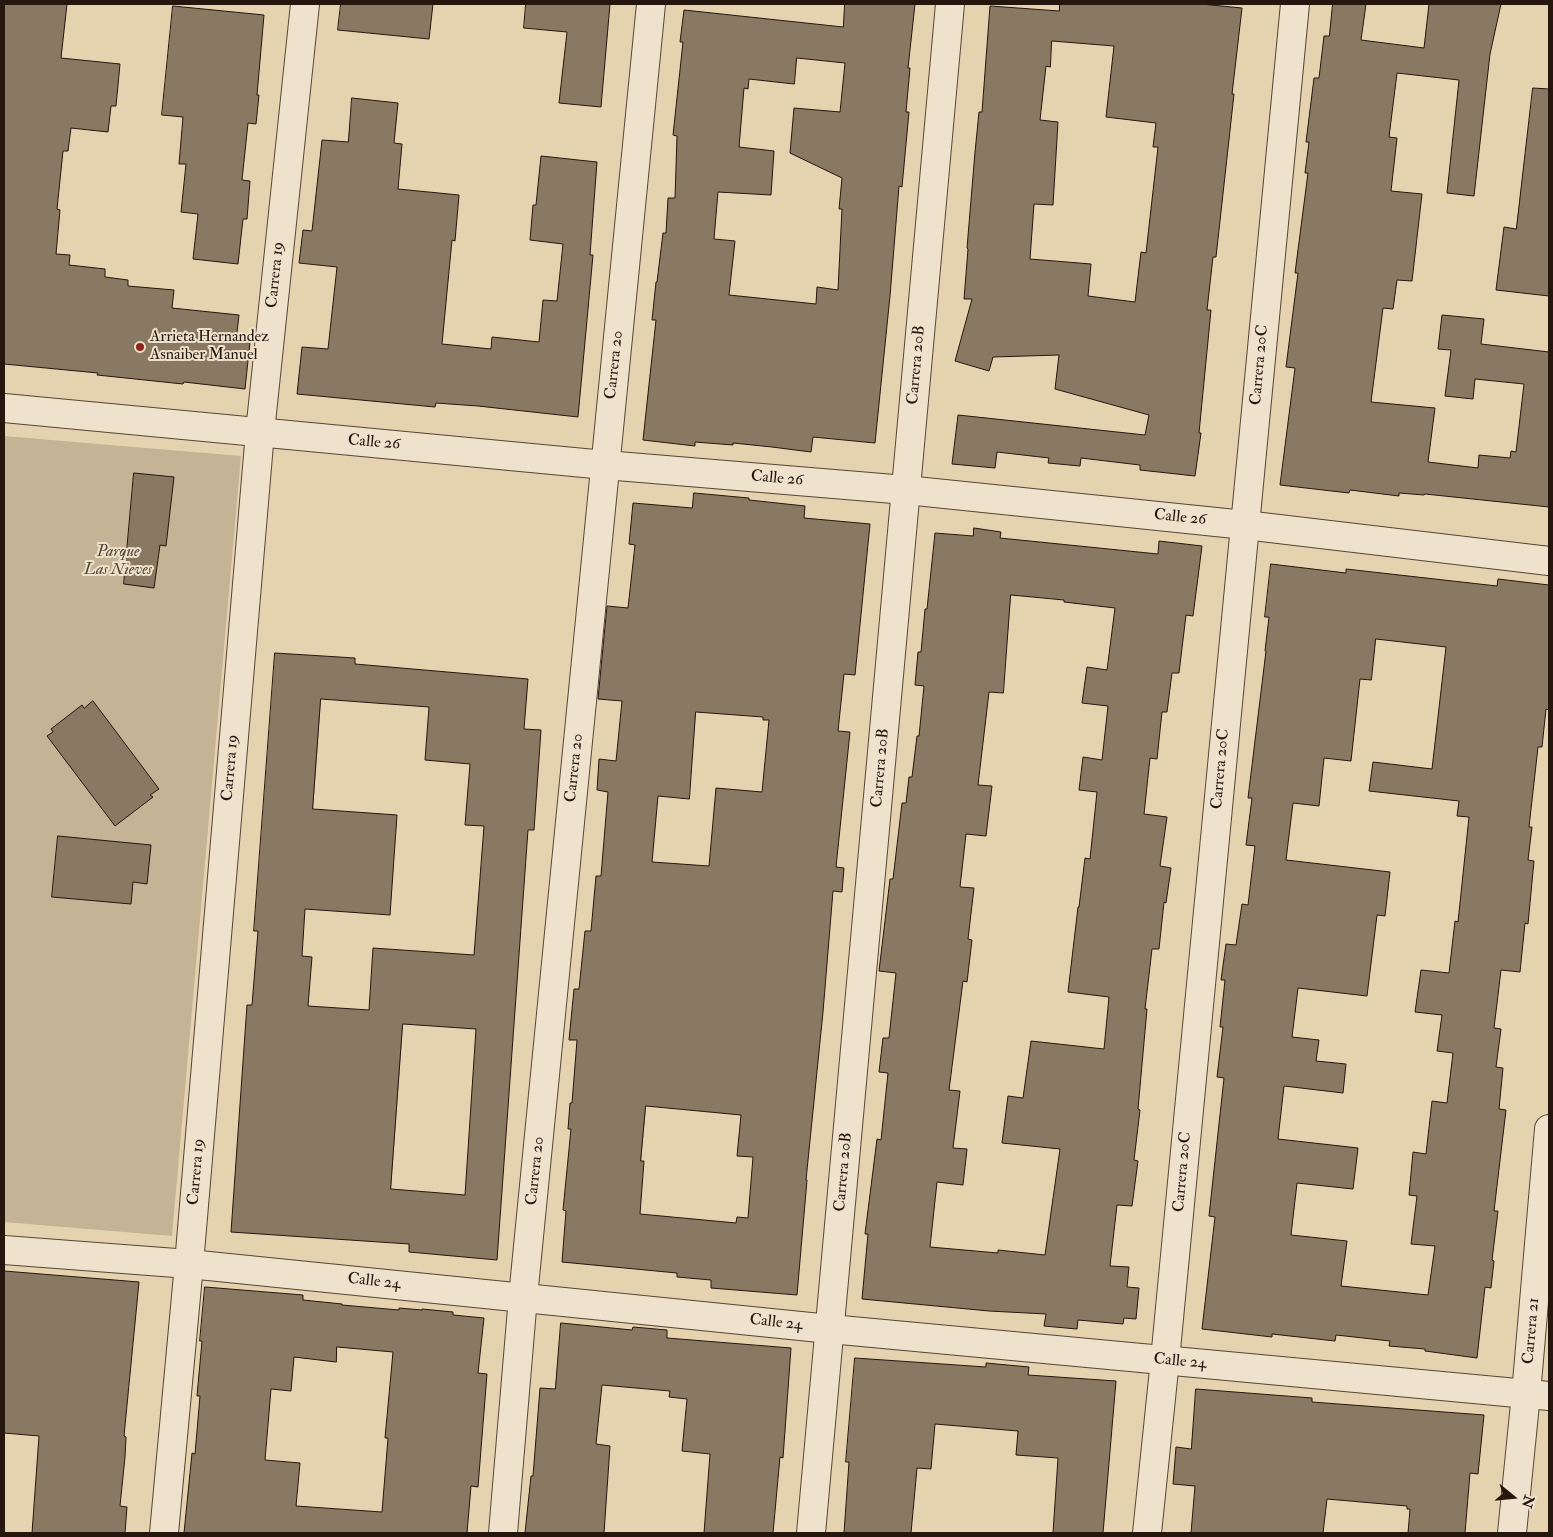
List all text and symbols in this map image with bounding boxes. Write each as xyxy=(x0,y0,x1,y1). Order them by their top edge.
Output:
street label: Carrera 19 xyxy=(263,241,289,309)
street label: Carrera 20C xyxy=(1247,324,1273,406)
street label: Carrera 20B xyxy=(904,325,930,405)
place label: Arrieta Hernandez Asnaiber Manuel xyxy=(150,328,269,366)
street label: Carrera 20 xyxy=(602,330,628,400)
marker: Arrieta Hernandez Asnaiber Manuel xyxy=(134,341,146,353)
street label: Calle 26 xyxy=(347,431,401,455)
street label: Calle 26 xyxy=(750,467,804,491)
street label: Calle 26 xyxy=(1153,506,1207,530)
park label: Parque Las Nieves xyxy=(84,543,152,581)
street label: Carrera 20B xyxy=(868,728,894,808)
street label: Carrera 20C xyxy=(1208,728,1234,810)
street label: Carrera 20 xyxy=(562,733,588,803)
street label: Carrera 19 xyxy=(219,734,243,802)
street label: Carrera 20C xyxy=(1170,1131,1196,1213)
street label: Carrera 20B xyxy=(831,1132,857,1212)
street label: Carrera 20 xyxy=(523,1136,549,1206)
street label: Carrera 19 xyxy=(185,1138,209,1206)
street label: Calle 24 xyxy=(347,1270,401,1294)
street label: Carrera 21 xyxy=(1520,1297,1544,1365)
street label: Calle 24 xyxy=(749,1311,803,1335)
street label: Calle 24 xyxy=(1153,1350,1207,1374)
north arrow xyxy=(1488,1472,1538,1522)
text: N xyxy=(1518,1493,1538,1510)

